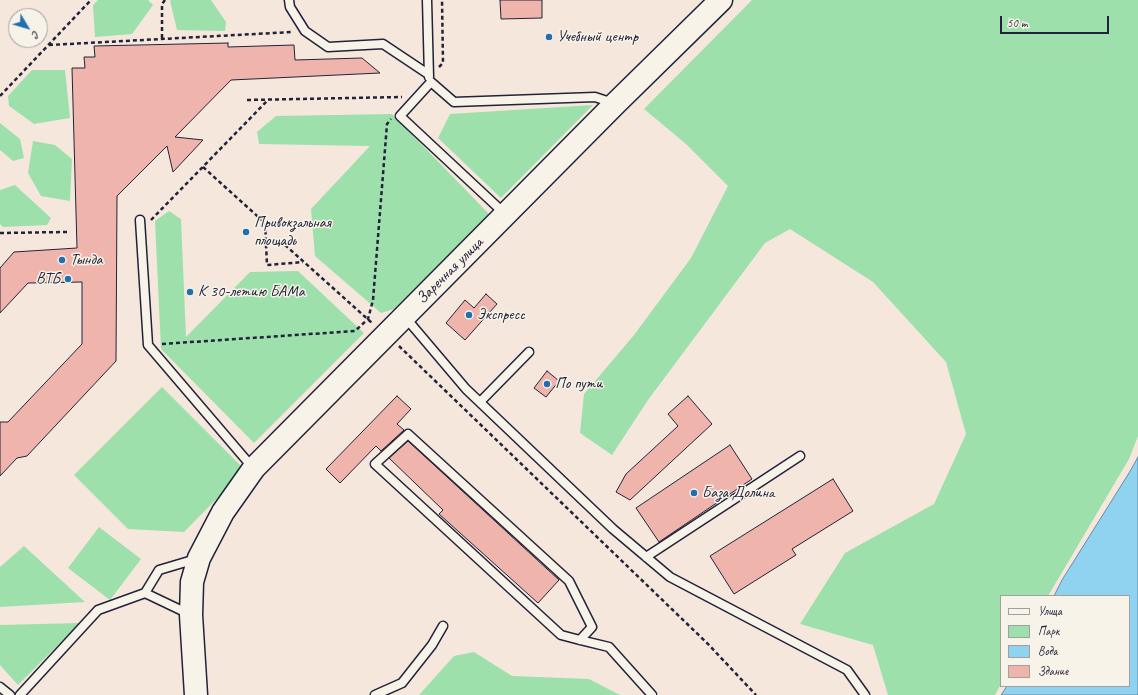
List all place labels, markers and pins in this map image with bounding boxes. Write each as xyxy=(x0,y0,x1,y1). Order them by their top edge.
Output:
place label: Учебный центр xyxy=(557,27,638,47)
marker: Учебный центр xyxy=(544,32,554,42)
place label: Привокзальная площадь xyxy=(254,213,331,251)
marker: Привокзальная площадь xyxy=(241,227,251,237)
place label: Тында xyxy=(70,250,103,270)
marker: Тында xyxy=(57,255,67,265)
place label: ВТБ xyxy=(36,269,60,289)
marker: ВТБ xyxy=(63,274,73,284)
place label: К 30-летию БАМа xyxy=(198,282,305,302)
marker: К 30-летию БАМа xyxy=(185,287,195,297)
place label: Экспресс xyxy=(477,305,525,325)
marker: Экспресс xyxy=(464,310,474,320)
place label: По пути xyxy=(555,374,602,394)
marker: По пути xyxy=(542,379,552,389)
place label: База Долина xyxy=(702,483,774,503)
marker: База Долина xyxy=(689,488,699,498)

